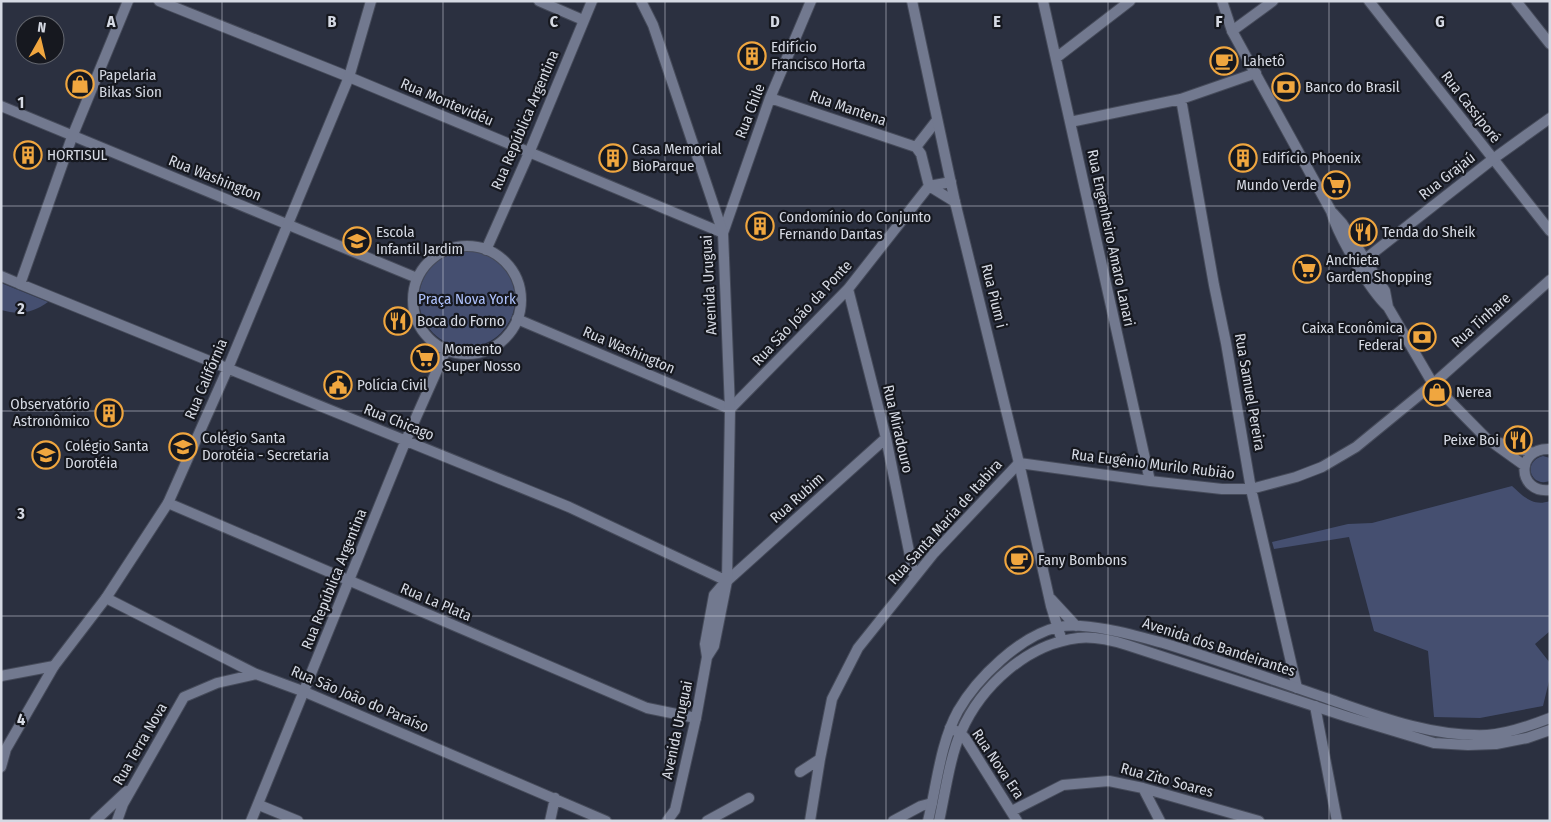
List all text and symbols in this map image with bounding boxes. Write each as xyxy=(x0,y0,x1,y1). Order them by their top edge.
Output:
text: A xyxy=(106,12,116,31)
text: B xyxy=(328,12,337,31)
text: C xyxy=(550,12,559,31)
text: D xyxy=(770,12,780,31)
text: E xyxy=(993,12,1001,31)
text: F xyxy=(1215,12,1223,31)
text: G xyxy=(1435,12,1445,31)
north arrow xyxy=(15,15,65,65)
text: N xyxy=(36,19,47,37)
place label: Edifício Francisco Horta xyxy=(771,38,866,73)
building icon: Edifício Francisco Horta xyxy=(737,41,767,71)
cafe icon: Lahetô xyxy=(1209,46,1239,76)
street label: Rua República Argentina xyxy=(487,47,563,193)
place label: Lahetô xyxy=(1243,52,1285,70)
place label: Papelaria Bikas Sion xyxy=(99,66,162,101)
street label: Rua Cassiporé xyxy=(1437,68,1505,146)
shop icon: Papelaria Bikas Sion xyxy=(65,69,95,99)
bank icon: Banco do Brasil xyxy=(1271,72,1301,102)
street label: Rua Montevidéu xyxy=(398,74,496,130)
place label: Banco do Brasil xyxy=(1305,78,1400,96)
street label: Rua Chile xyxy=(731,81,769,141)
street label: Rua Mantena xyxy=(807,86,889,130)
text: 1 xyxy=(18,93,24,112)
building icon: HORTISUL xyxy=(13,140,43,170)
place label: Casa Memorial BioParque xyxy=(632,140,722,175)
building icon: Casa Memorial BioParque xyxy=(598,143,628,173)
building icon: Edifício Phoenix xyxy=(1228,143,1258,173)
place label: HORTISUL xyxy=(47,146,108,164)
street label: Rua Engenheiro Amaro Lanari xyxy=(1083,148,1139,328)
street label: Rua Grajaú xyxy=(1415,148,1479,204)
place label: Edifício Phoenix xyxy=(1262,149,1361,167)
street label: Rua Washington xyxy=(166,151,264,205)
supermarket icon: Mundo Verde xyxy=(1321,170,1351,200)
place label: Mundo Verde xyxy=(1236,176,1317,194)
place label: Condomínio do Conjunto Fernando Dantas xyxy=(779,208,931,243)
building icon: Condomínio do Conjunto Fernando Dantas xyxy=(745,211,775,241)
restaurant icon: Tenda do Sheik xyxy=(1348,217,1378,247)
place label: Escola Infantil Jardim xyxy=(376,223,463,258)
place label: Tenda do Sheik xyxy=(1382,223,1475,241)
school or university icon: Escola Infantil Jardim xyxy=(342,226,372,256)
street label: Avenida Uruguai xyxy=(697,234,721,336)
place label: Anchieta Garden Shopping xyxy=(1326,251,1432,286)
supermarket icon: Anchieta Garden Shopping xyxy=(1292,254,1322,284)
street label: Rua São João da Ponte xyxy=(748,256,856,370)
street label: Rua Pium i xyxy=(977,262,1011,330)
street label: Rua Tinhare xyxy=(1448,289,1514,351)
park label: Praça Nova York xyxy=(418,290,516,308)
text: 2 xyxy=(16,299,25,318)
restaurant icon: Boca do Forno xyxy=(383,306,413,336)
place label: Boca do Forno xyxy=(417,312,505,330)
place label: Caixa Econômica Federal xyxy=(1302,319,1403,354)
street label: Rua Washington xyxy=(580,322,678,378)
bank icon: Caixa Econômica Federal xyxy=(1407,322,1437,352)
street label: Rua Samuel Pereira xyxy=(1231,332,1269,452)
street label: Rua Califórnia xyxy=(181,336,231,422)
place label: Momento Super Nosso xyxy=(444,340,521,375)
supermarket icon: Momento Super Nosso xyxy=(410,343,440,373)
public building icon: Polícia Civil xyxy=(323,370,353,400)
place label: Polícia Civil xyxy=(357,376,427,394)
shop icon: Nerea xyxy=(1422,377,1452,407)
street label: Rua Miradouro xyxy=(879,383,917,475)
place label: Nerea xyxy=(1456,383,1492,401)
place label: Observatório Astronômico xyxy=(10,395,90,430)
building icon: Observatório Astronômico xyxy=(94,398,124,428)
street label: Rua Chicago xyxy=(361,400,437,444)
restaurant icon: Peixe Boi xyxy=(1503,425,1533,455)
place label: Colégio Santa Dorotéia - Secretaria xyxy=(202,429,329,464)
place label: Peixe Boi xyxy=(1443,431,1499,449)
school or university icon: Colégio Santa Dorotéia - Secretaria xyxy=(168,432,198,462)
place label: Colégio Santa Dorotéia xyxy=(65,437,149,472)
school or university icon: Colégio Santa Dorotéia xyxy=(31,440,61,470)
street label: Rua Eugênio Murilo Rubião xyxy=(1070,445,1236,483)
street label: Rua Santa Maria de Itabira xyxy=(884,456,1006,588)
street label: Rua Rubim xyxy=(766,469,828,527)
text: 3 xyxy=(16,504,25,523)
street label: Rua República Argentina xyxy=(298,506,370,652)
cafe icon: Fany Bombons xyxy=(1004,545,1034,575)
place label: Fany Bombons xyxy=(1038,551,1127,569)
street label: Rua La Plata xyxy=(398,579,474,625)
street label: Avenida dos Bandeirantes xyxy=(1140,614,1298,680)
street label: Rua São João do Paraíso xyxy=(288,662,432,736)
street label: Avenida Uruguai xyxy=(658,679,696,781)
street label: Rua Terra Nova xyxy=(109,700,171,788)
text: 4 xyxy=(17,710,25,729)
street label: Rua Nova Era xyxy=(968,726,1028,802)
street label: Rua Zito Soares xyxy=(1119,759,1215,801)

